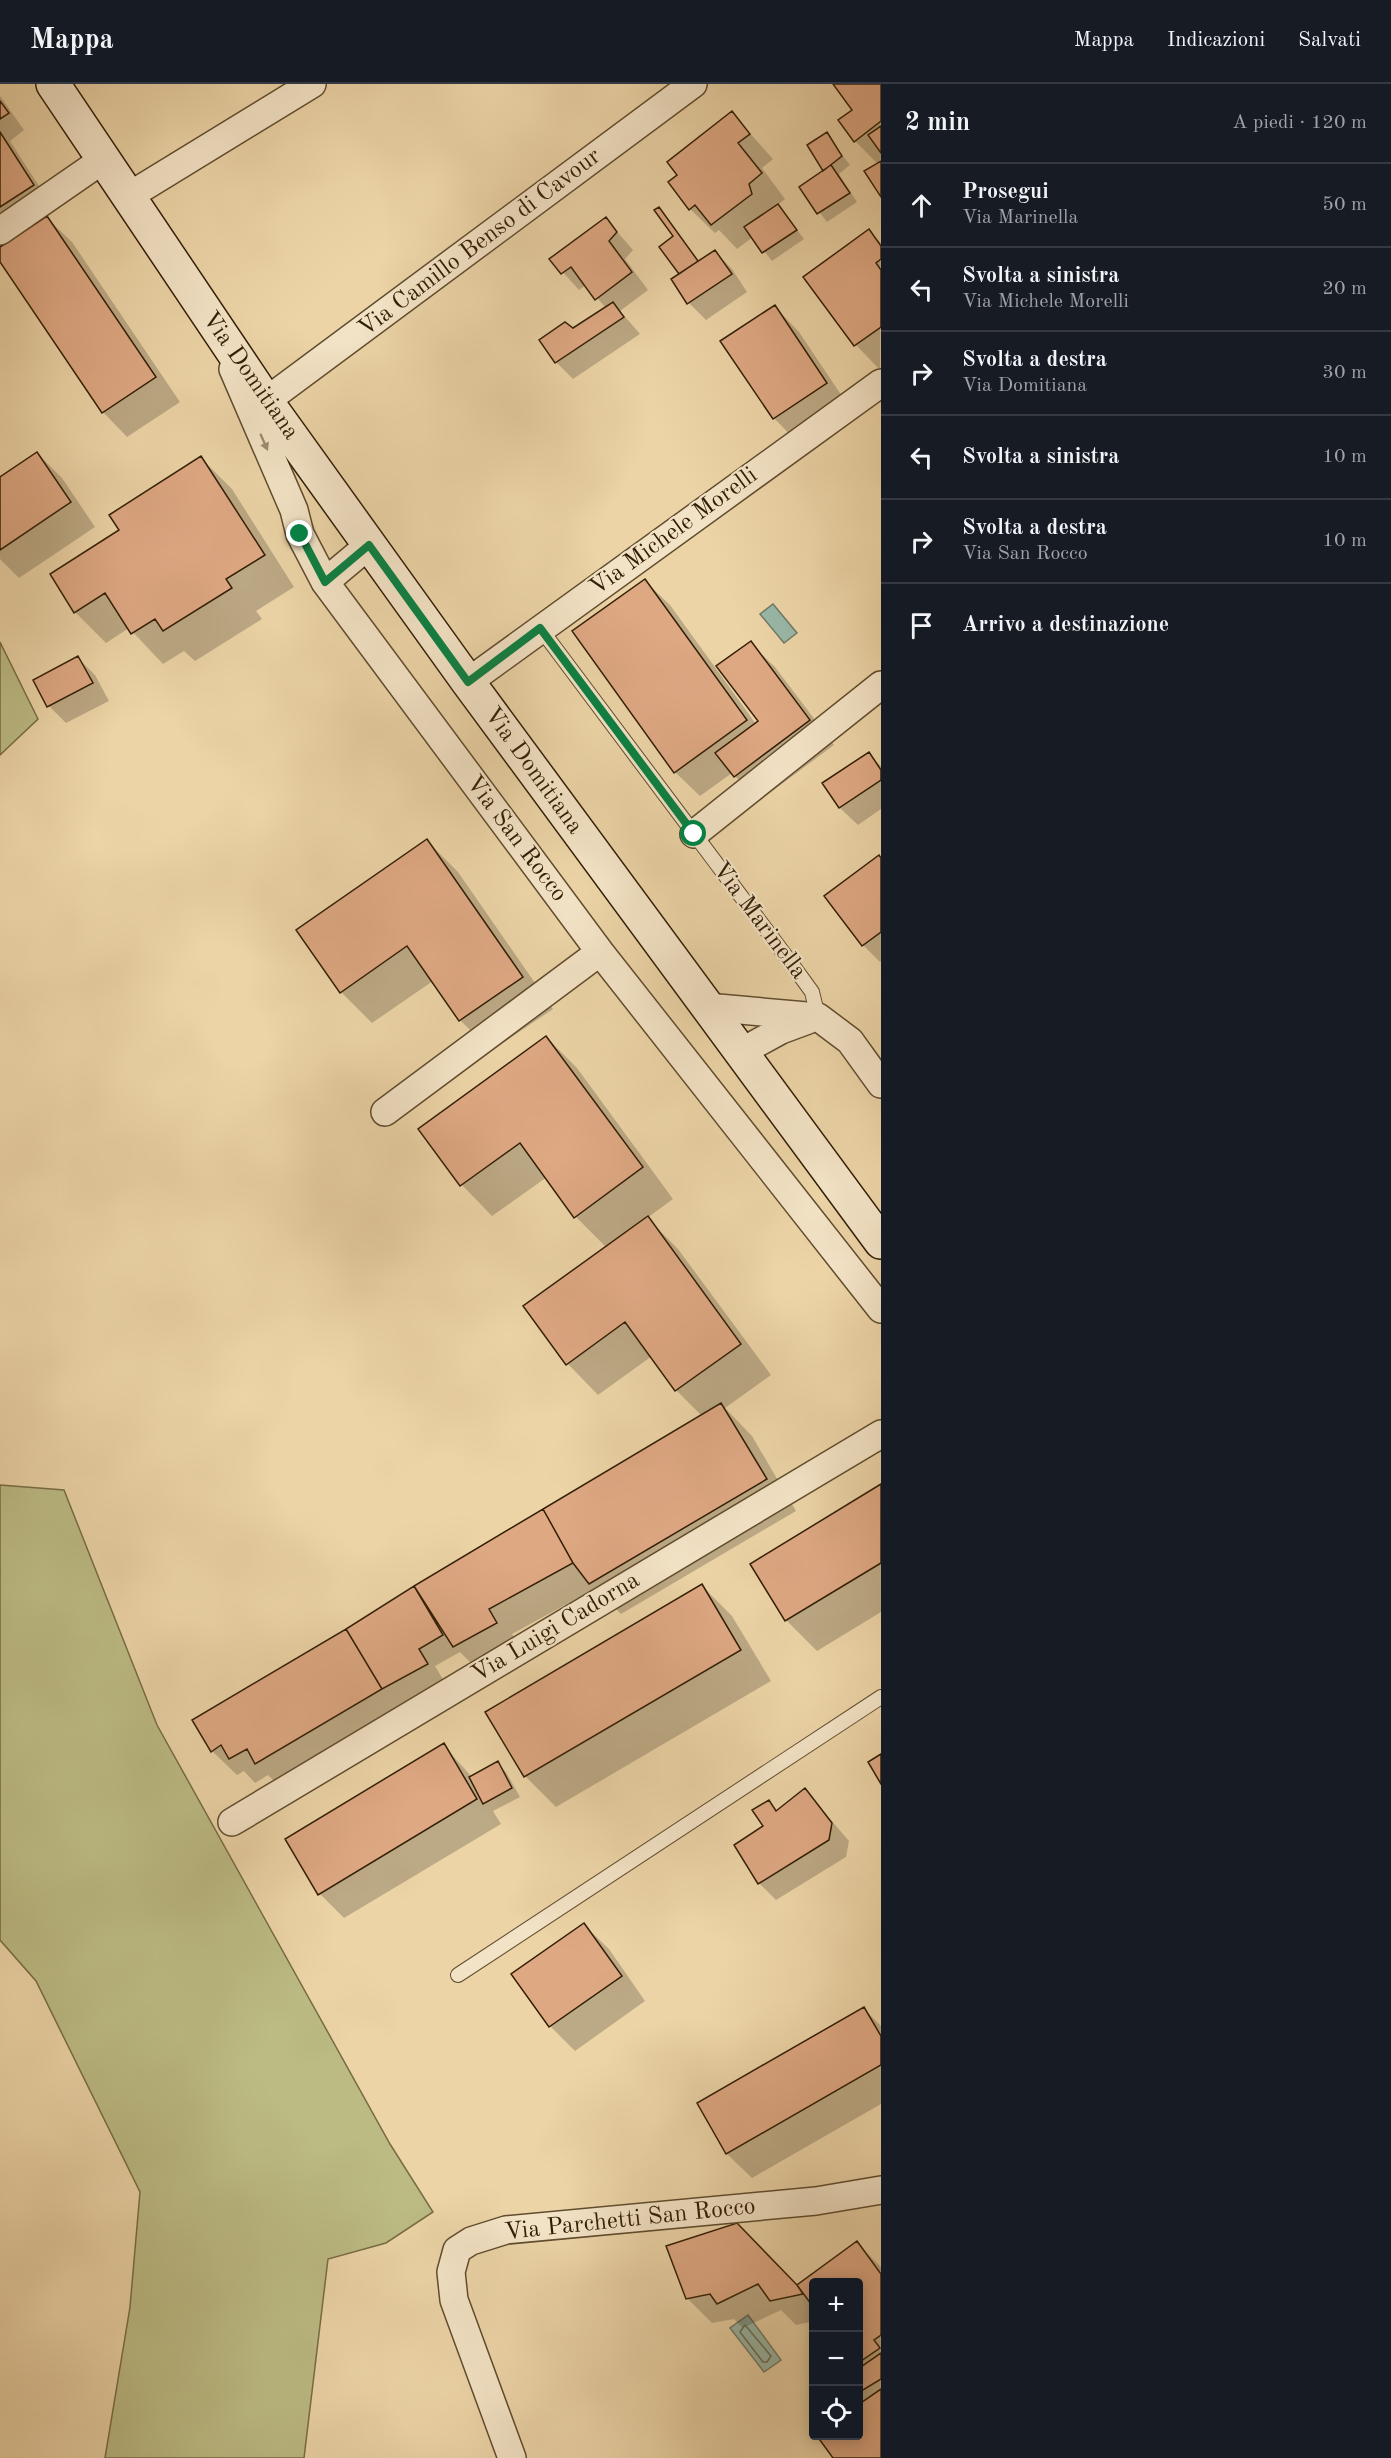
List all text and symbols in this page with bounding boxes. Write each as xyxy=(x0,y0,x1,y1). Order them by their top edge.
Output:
text: Mappa xyxy=(30,27,114,55)
text: Mappa xyxy=(1074,30,1134,51)
text: Indicazioni xyxy=(1167,30,1265,51)
text: Salvati xyxy=(1298,30,1361,51)
text: 2 min xyxy=(905,110,970,136)
text: A piedi · 120 m xyxy=(1232,113,1367,133)
street label: Via Camillo Benso di Cavour xyxy=(354,144,606,342)
text: Prosegui xyxy=(962,181,1049,203)
icon: ahead xyxy=(905,189,938,222)
text: 50 m xyxy=(1322,195,1367,215)
text: Via Marinella xyxy=(962,208,1078,228)
text: Svolta a sinistra xyxy=(962,265,1120,287)
icon: left xyxy=(905,273,938,306)
text: 20 m xyxy=(1322,279,1367,299)
text: Via Michele Morelli xyxy=(962,292,1129,312)
street label: Via Domitiana xyxy=(197,308,303,445)
text: Svolta a destra xyxy=(962,349,1107,371)
icon: right xyxy=(905,357,938,390)
text: 30 m xyxy=(1322,363,1367,383)
text: Via Domitiana xyxy=(962,376,1087,396)
one-way arrow xyxy=(259,434,269,452)
icon: left xyxy=(905,441,938,474)
text: Svolta a sinistra xyxy=(962,446,1120,468)
text: 10 m xyxy=(1322,447,1367,467)
street label: Via Michele Morelli xyxy=(586,463,762,601)
text: Svolta a destra xyxy=(962,517,1107,539)
route end xyxy=(286,520,312,546)
icon: right xyxy=(905,525,938,558)
text: 10 m xyxy=(1322,531,1367,551)
text: Via San Rocco xyxy=(962,544,1088,564)
icon: arrive xyxy=(905,609,938,642)
text: Arrivo a destinazione xyxy=(962,614,1169,636)
street label: Via Domitiana xyxy=(479,703,587,839)
street label: Via San Rocco xyxy=(461,772,571,906)
route start xyxy=(680,820,706,846)
street label: Via Marinella xyxy=(707,858,811,984)
street label: Via Luigi Cadorna xyxy=(468,1568,644,1687)
street label: Via Parchetti San Rocco xyxy=(503,2195,757,2245)
map controls xyxy=(809,2278,863,2440)
button: + xyxy=(809,2278,863,2332)
button: − xyxy=(809,2332,863,2386)
button: locate xyxy=(809,2386,863,2440)

